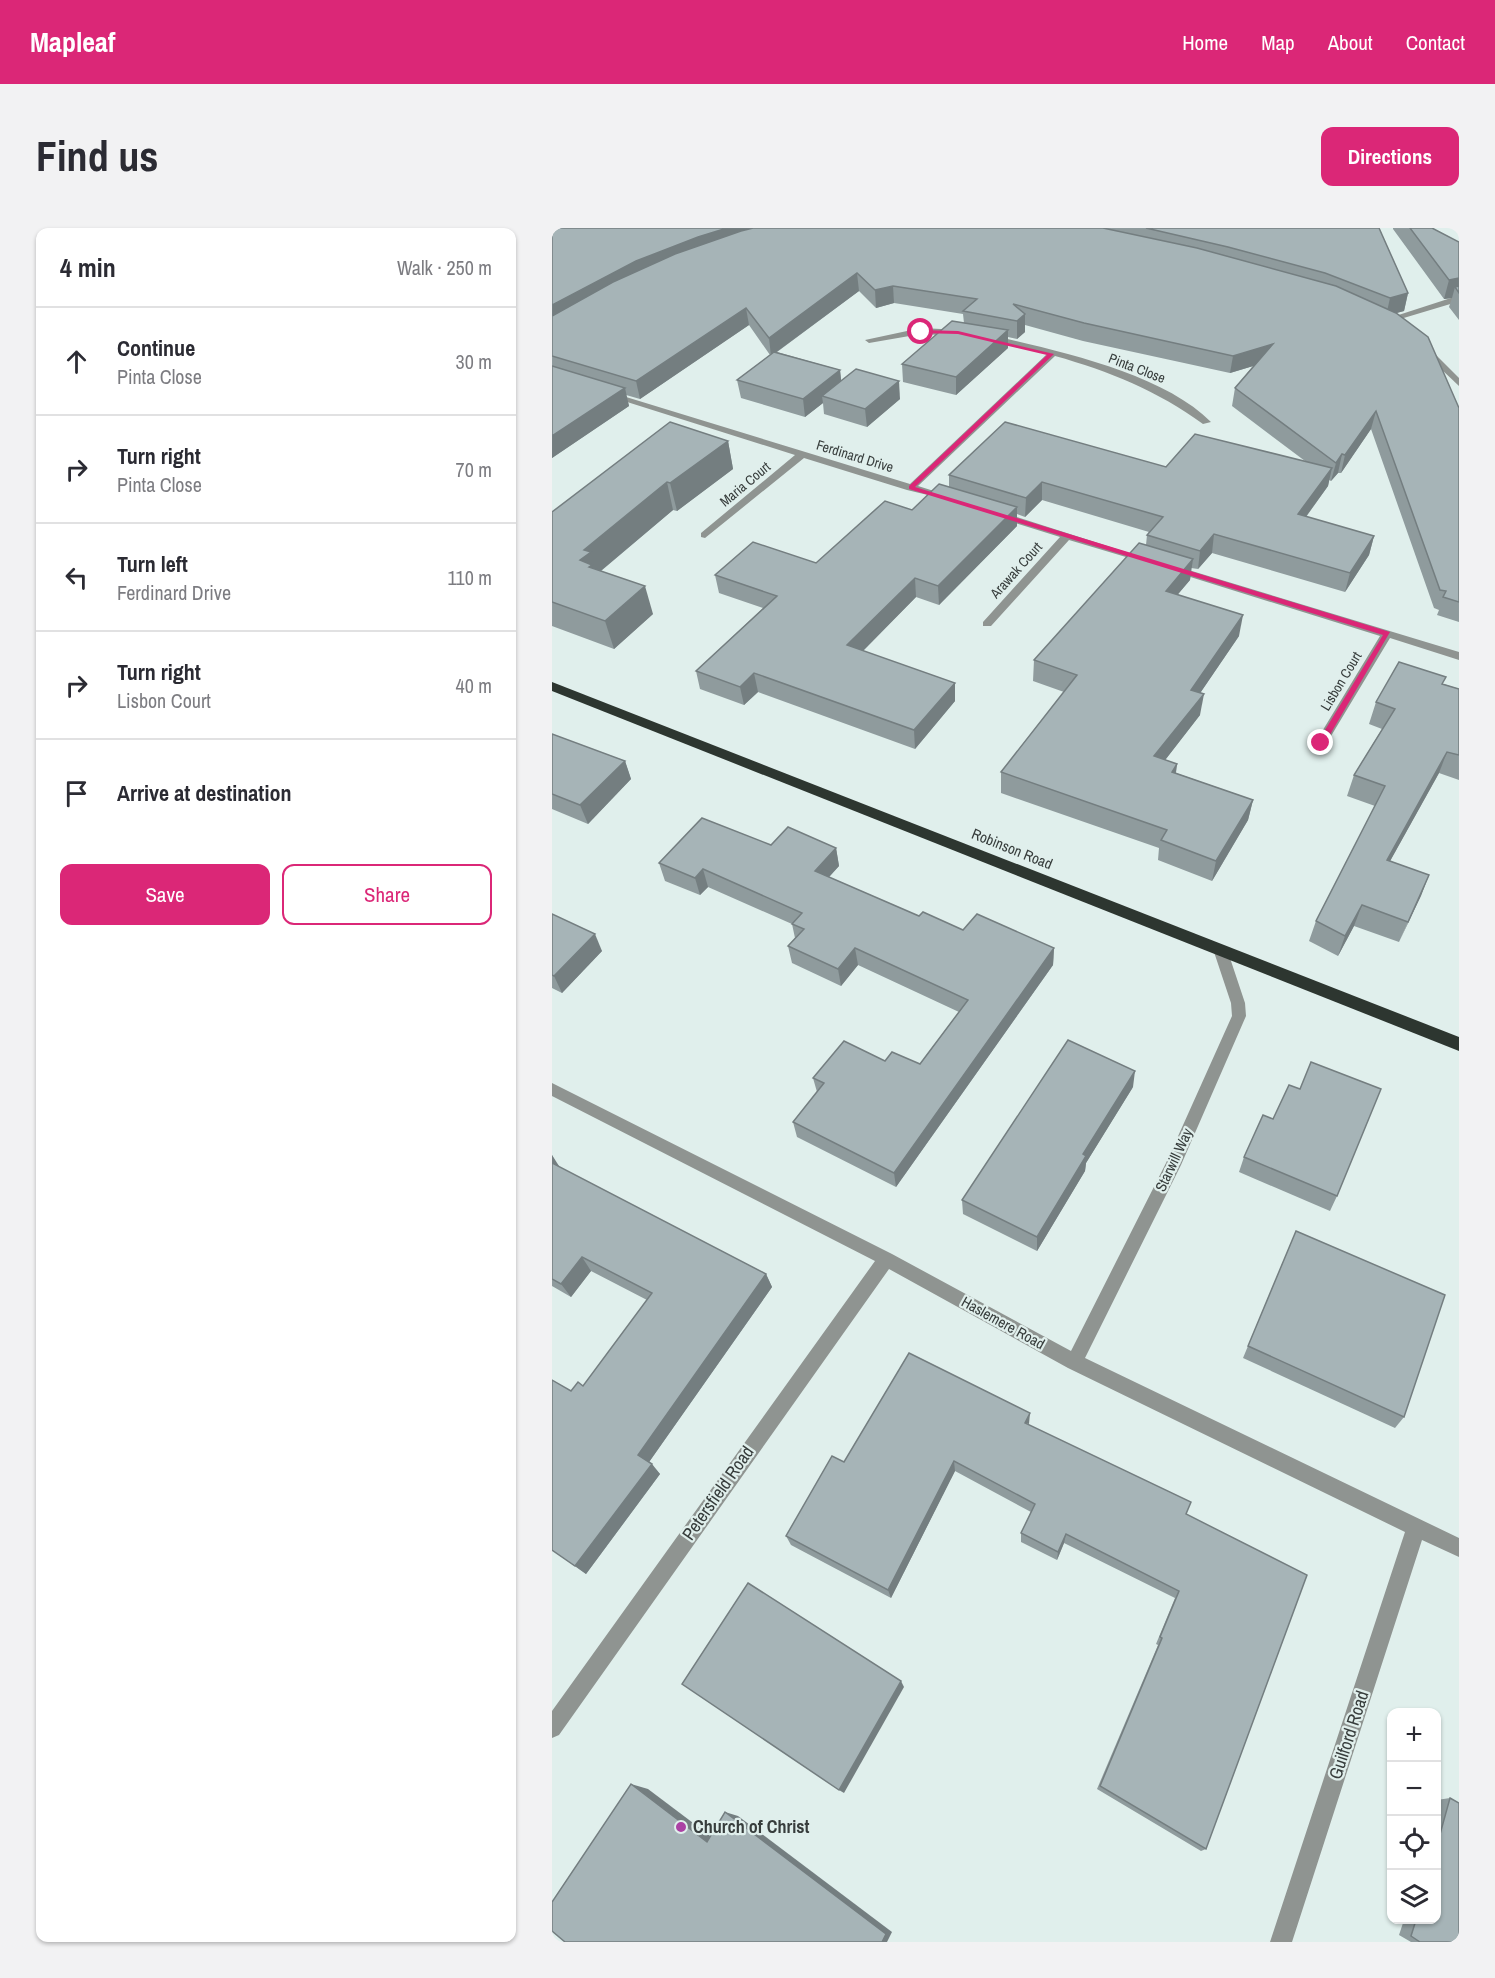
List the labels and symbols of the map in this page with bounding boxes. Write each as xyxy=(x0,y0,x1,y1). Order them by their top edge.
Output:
route start xyxy=(907,318,933,344)
street label: Pinta Close xyxy=(1106,349,1168,387)
street label: Ferdinard Drive xyxy=(814,436,896,476)
street label: Maria Court xyxy=(716,458,774,510)
street label: Arawak Court xyxy=(985,538,1046,603)
street label: Lisbon Court xyxy=(1316,648,1366,714)
route end xyxy=(1307,729,1333,755)
street label: Robinson Road xyxy=(969,823,1056,874)
street label: Starwill Way xyxy=(1150,1124,1198,1195)
street label: Haslemere Road xyxy=(958,1291,1049,1354)
street label: Petersfield Road xyxy=(676,1441,759,1545)
street label: Guilford Road xyxy=(1322,1687,1375,1782)
place label: Church of Christ xyxy=(693,1814,810,1839)
marker: Church of Christ xyxy=(674,1820,688,1834)

